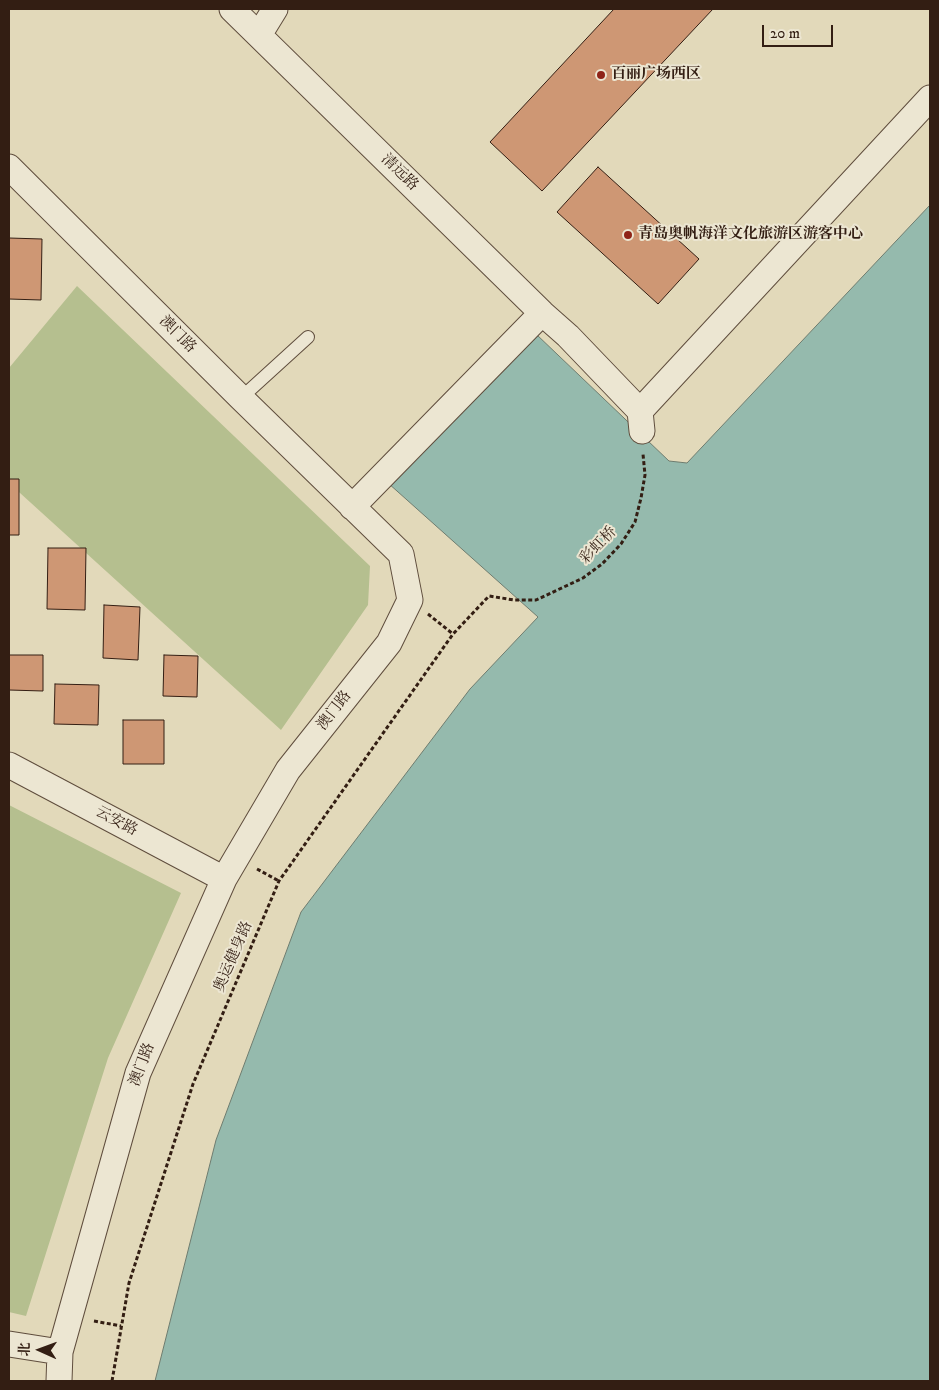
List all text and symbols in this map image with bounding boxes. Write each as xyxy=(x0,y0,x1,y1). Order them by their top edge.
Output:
scale bar xyxy=(764,15,835,47)
text: 20 m xyxy=(770,24,800,43)
place label: 百丽广场西区 xyxy=(611,66,701,84)
marker: 百丽广场西区 xyxy=(595,69,607,81)
street label: 清远路 xyxy=(377,151,421,195)
place label: 青岛奥帆海洋文化旅游区游客中心 xyxy=(638,226,863,244)
marker: 青岛奥帆海洋文化旅游区游客中心 xyxy=(622,229,634,241)
street label: 澳门路 xyxy=(155,313,199,357)
street label: 彩虹桥 xyxy=(577,524,621,568)
street label: 澳门路 xyxy=(314,688,356,734)
street label: 云安路 xyxy=(92,803,140,841)
street label: 奥运健身路 xyxy=(211,919,257,995)
street label: 澳门路 xyxy=(127,1041,159,1089)
north arrow xyxy=(15,1325,65,1375)
text: 北 xyxy=(16,1342,34,1357)

